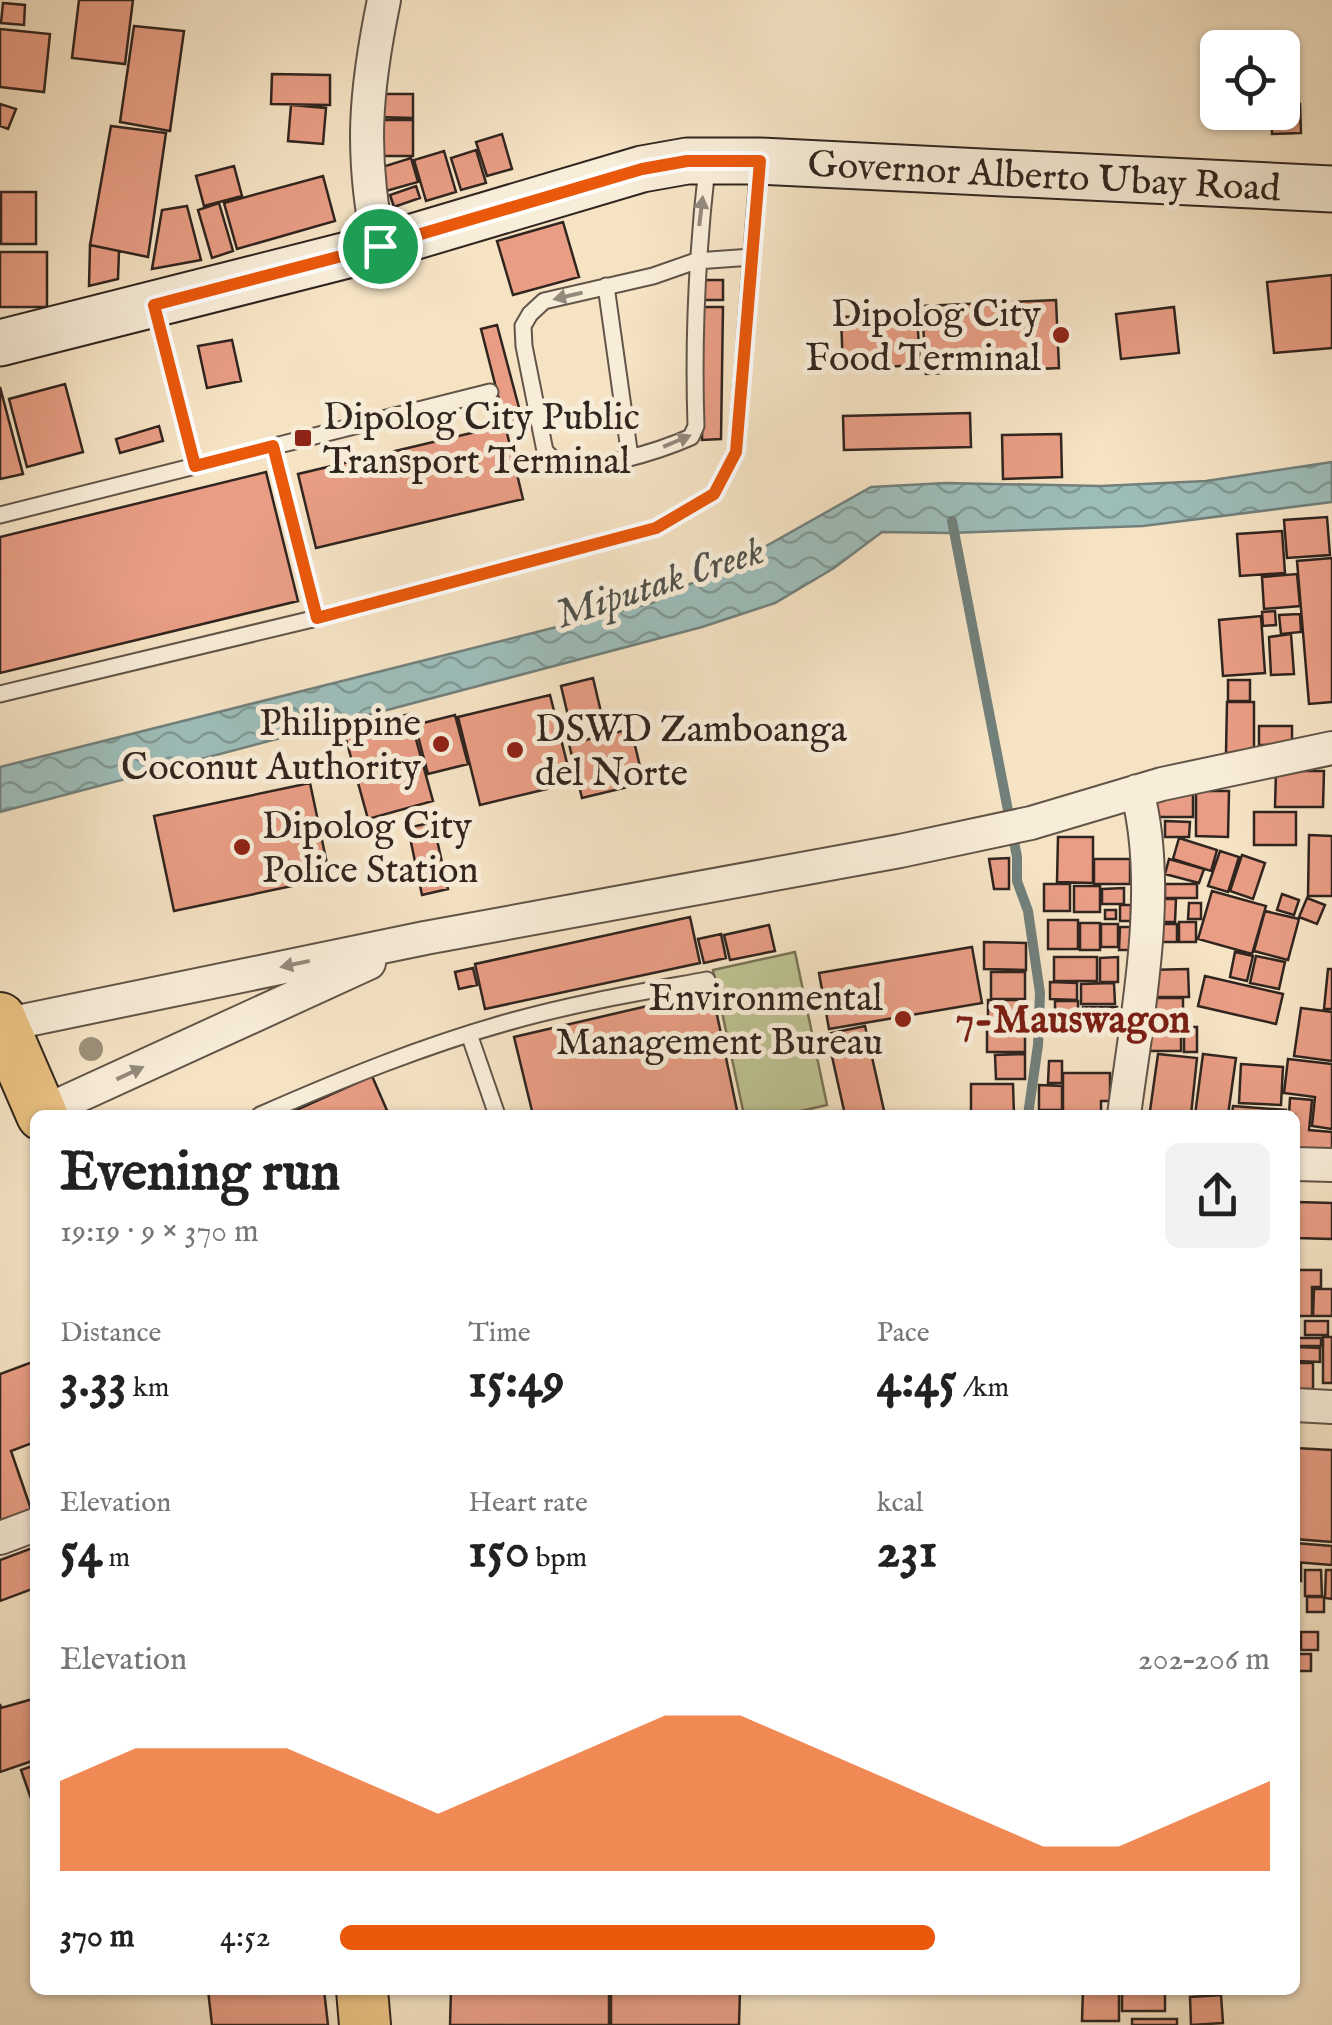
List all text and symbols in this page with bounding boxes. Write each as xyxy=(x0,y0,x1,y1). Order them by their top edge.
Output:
map controls xyxy=(1200,30,1300,130)
button: locate xyxy=(1200,30,1300,130)
street label: Governor Alberto Ubay Road xyxy=(806,142,1282,214)
one-way arrow xyxy=(693,195,709,227)
pin xyxy=(338,204,423,289)
icon: arrive xyxy=(353,219,408,274)
one-way arrow xyxy=(552,289,583,304)
place label: Dipolog City Food Terminal xyxy=(805,292,1042,384)
marker: Dipolog City Food Terminal xyxy=(1050,324,1072,346)
place label: Dipolog City Public Transport Terminal xyxy=(323,395,640,487)
marker: Dipolog City Public Transport Terminal xyxy=(292,427,314,449)
one-way arrow xyxy=(662,433,692,449)
water label: Miputak Creek xyxy=(549,527,771,642)
place label: Philippine Coconut Authority xyxy=(121,701,421,793)
place label: DSWD Zamboanga del Norte xyxy=(535,707,847,799)
marker: Philippine Coconut Authority xyxy=(430,733,452,755)
marker: DSWD Zamboanga del Norte xyxy=(504,739,526,761)
place label: Dipolog City Police Station xyxy=(262,804,479,896)
marker: Dipolog City Police Station xyxy=(231,836,253,858)
one-way arrow xyxy=(280,957,311,973)
place label: Environmental Management Bureau xyxy=(556,976,884,1068)
district label: 7-Mauswagon xyxy=(956,996,1190,1047)
marker: Environmental Management Bureau xyxy=(892,1008,914,1030)
one-way arrow xyxy=(116,1064,145,1081)
text: Evening run xyxy=(60,1139,340,1209)
button: share xyxy=(1165,1143,1270,1248)
text: 19:19 · 9 × 370 m xyxy=(60,1212,259,1253)
text: Distance xyxy=(60,1316,161,1351)
text: Time xyxy=(468,1316,531,1351)
text: Pace xyxy=(877,1316,930,1351)
text: 3.33 xyxy=(60,1351,127,1414)
text: 15:49 xyxy=(468,1351,565,1414)
text: 4:45 xyxy=(877,1351,957,1414)
text: km xyxy=(127,1371,169,1406)
text: /km xyxy=(957,1371,1009,1406)
text: Elevation xyxy=(60,1486,171,1521)
text: Heart rate xyxy=(468,1486,588,1521)
text: kcal xyxy=(877,1486,923,1521)
text: 54 xyxy=(60,1521,102,1584)
text: 150 xyxy=(468,1521,529,1584)
text: 231 xyxy=(877,1521,937,1584)
text: m xyxy=(102,1541,130,1576)
text: bpm xyxy=(529,1541,587,1576)
text: Elevation xyxy=(60,1640,187,1681)
text: 202–206 m xyxy=(1138,1640,1270,1681)
text: 370 m xyxy=(60,1917,134,1958)
text: 4:52 xyxy=(220,1917,271,1958)

